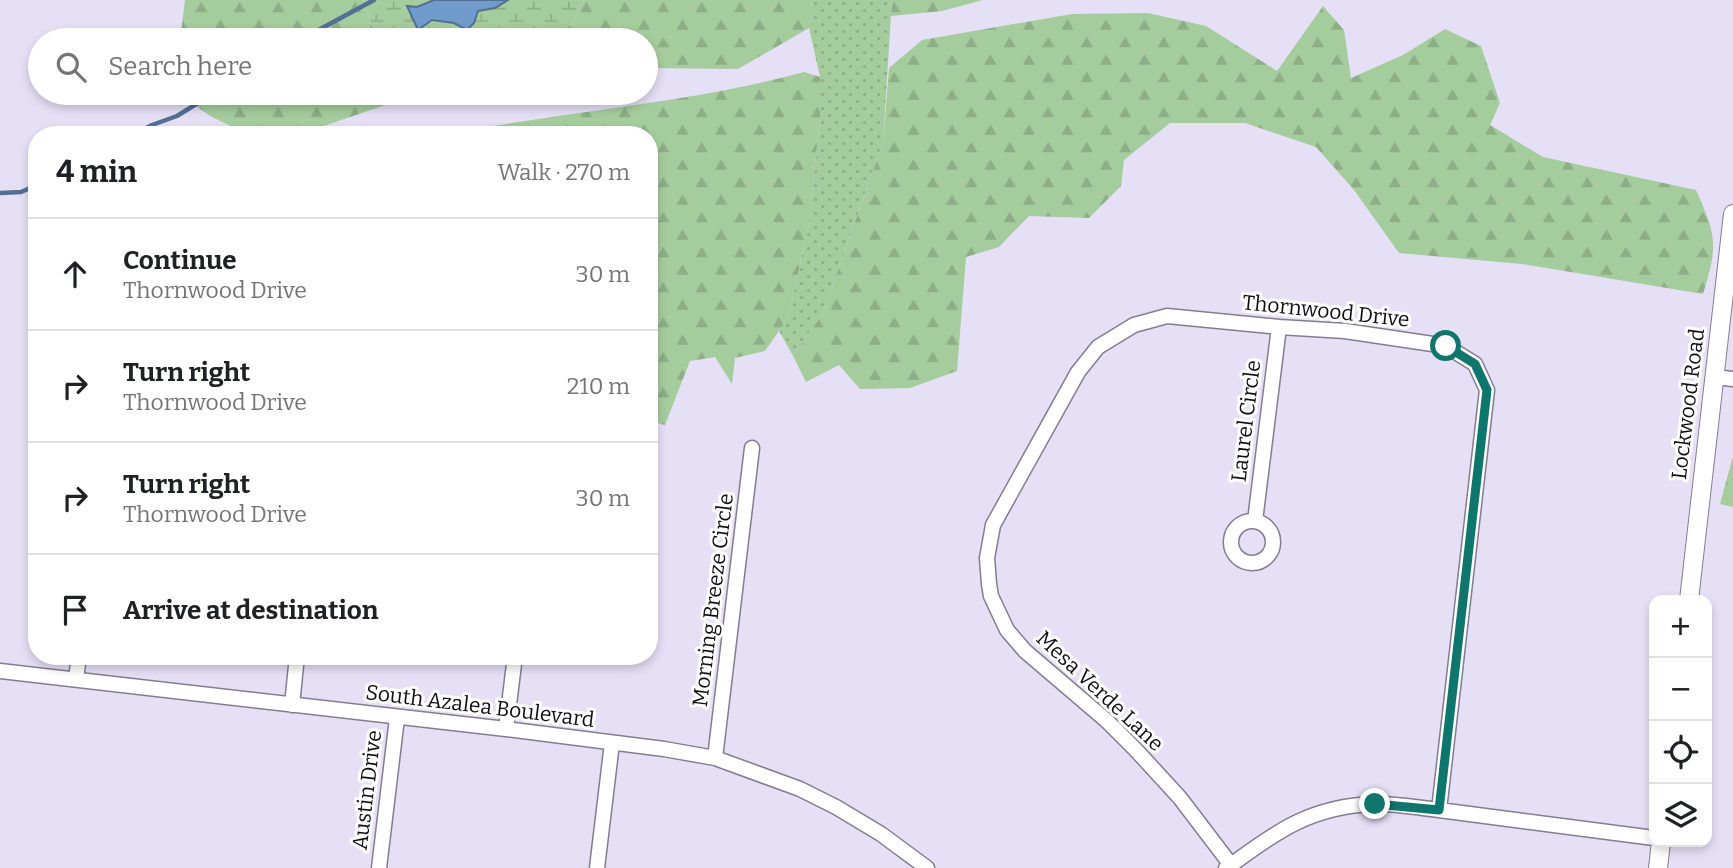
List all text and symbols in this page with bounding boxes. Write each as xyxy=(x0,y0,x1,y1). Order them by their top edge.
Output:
search box xyxy=(28,28,658,105)
icon: search xyxy=(52,48,90,86)
text: Search here xyxy=(108,51,252,82)
text: 4 min xyxy=(56,154,137,190)
text: Walk · 270 m xyxy=(497,158,630,186)
text: Continue xyxy=(123,245,237,276)
icon: ahead xyxy=(56,255,94,293)
text: 30 m xyxy=(576,260,630,288)
text: Thornwood Drive xyxy=(123,276,307,304)
street label: Thornwood Drive xyxy=(1241,289,1411,333)
street label: Lockwood Road xyxy=(1666,327,1710,481)
route start xyxy=(1430,330,1461,361)
text: Turn right xyxy=(123,357,250,388)
street label: Laurel Circle xyxy=(1226,359,1266,483)
icon: right xyxy=(56,367,94,405)
text: 210 m xyxy=(567,372,630,400)
text: Thornwood Drive xyxy=(123,388,307,416)
text: Turn right xyxy=(123,469,250,500)
icon: right xyxy=(56,479,94,517)
text: 30 m xyxy=(576,484,630,512)
street label: Morning Breeze Circle xyxy=(687,492,739,708)
text: Thornwood Drive xyxy=(123,500,307,528)
icon: arrive xyxy=(56,591,94,629)
text: Arrive at destination xyxy=(123,595,378,626)
map controls xyxy=(1649,595,1712,847)
button: + xyxy=(1649,595,1712,658)
street label: Mesa Verde Lane xyxy=(1031,625,1169,757)
button: − xyxy=(1649,658,1712,721)
street label: South Azalea Boulevard xyxy=(364,679,596,733)
button: locate xyxy=(1649,721,1712,784)
street label: Austin Drive xyxy=(347,729,387,851)
button: layers xyxy=(1649,784,1712,847)
route end xyxy=(1359,788,1390,819)

